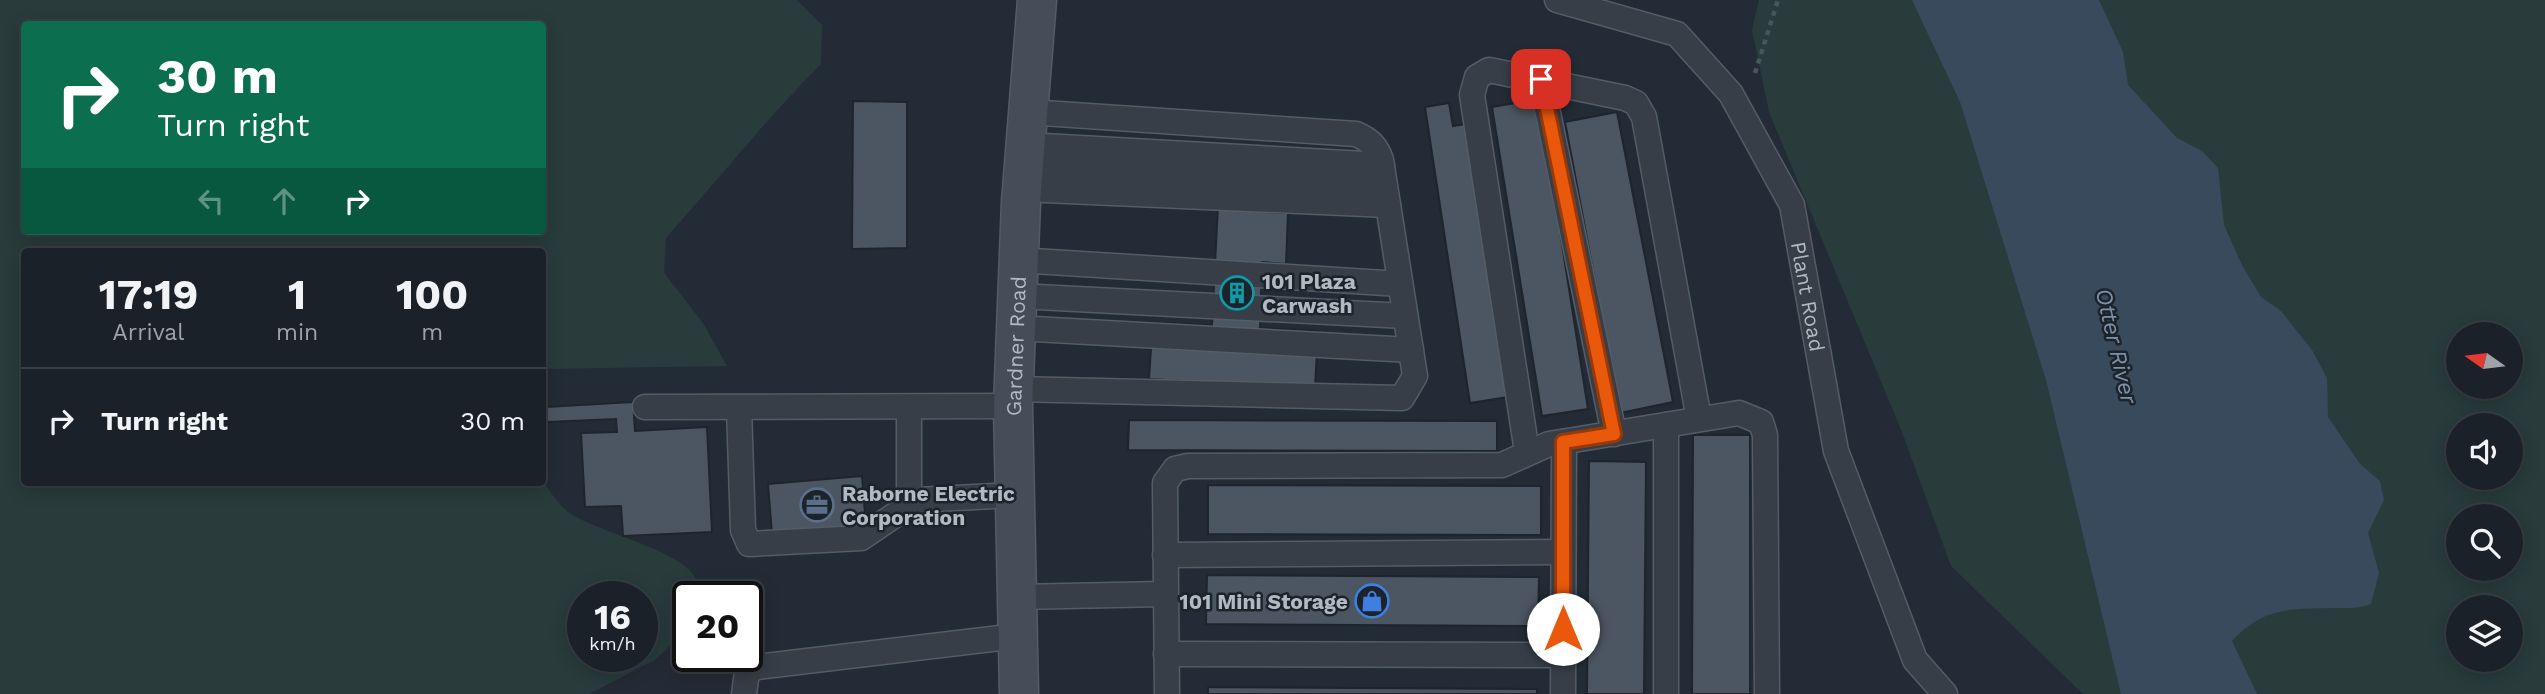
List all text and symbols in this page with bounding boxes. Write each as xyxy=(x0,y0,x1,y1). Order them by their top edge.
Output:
text: 30 m xyxy=(157,47,278,105)
icon: right xyxy=(42,49,133,140)
pin xyxy=(1511,49,1571,109)
icon: arrive xyxy=(1522,60,1560,98)
text: Turn right xyxy=(157,106,309,144)
icon: left xyxy=(192,182,230,220)
icon: ahead xyxy=(265,182,303,220)
icon: right xyxy=(338,182,376,220)
street label: Plant Road xyxy=(1786,239,1830,353)
place label: 101 Plaza Carwash xyxy=(1262,269,1357,318)
text: 17:19 xyxy=(99,270,198,319)
text: 1 xyxy=(288,270,306,319)
text: 100 xyxy=(396,270,468,319)
building icon: 101 Plaza Carwash xyxy=(1218,274,1256,312)
street label: Gardner Road xyxy=(1000,276,1031,416)
water label: Otter River xyxy=(2090,286,2143,407)
text: Arrival xyxy=(113,319,184,346)
text: min xyxy=(276,319,318,346)
text: m xyxy=(421,319,443,346)
north arrow xyxy=(2446,322,2524,399)
map controls xyxy=(2446,322,2523,672)
icon: right xyxy=(42,402,80,440)
text: Turn right xyxy=(101,406,228,436)
text: 30 m xyxy=(460,406,525,436)
button: sound xyxy=(2446,413,2523,490)
place label: Raborne Electric Corporation xyxy=(842,481,1015,530)
office icon: Raborne Electric Corporation xyxy=(798,486,836,524)
button: search xyxy=(2446,504,2523,581)
speed limit sign: 20 xyxy=(672,581,763,672)
shop icon: 101 Mini Storage xyxy=(1353,582,1391,620)
place label: 101 Mini Storage xyxy=(1180,589,1348,614)
position arrow xyxy=(1526,592,1600,666)
button: layers xyxy=(2446,595,2523,672)
text: 16 xyxy=(594,596,631,638)
text: km/h xyxy=(589,633,636,654)

